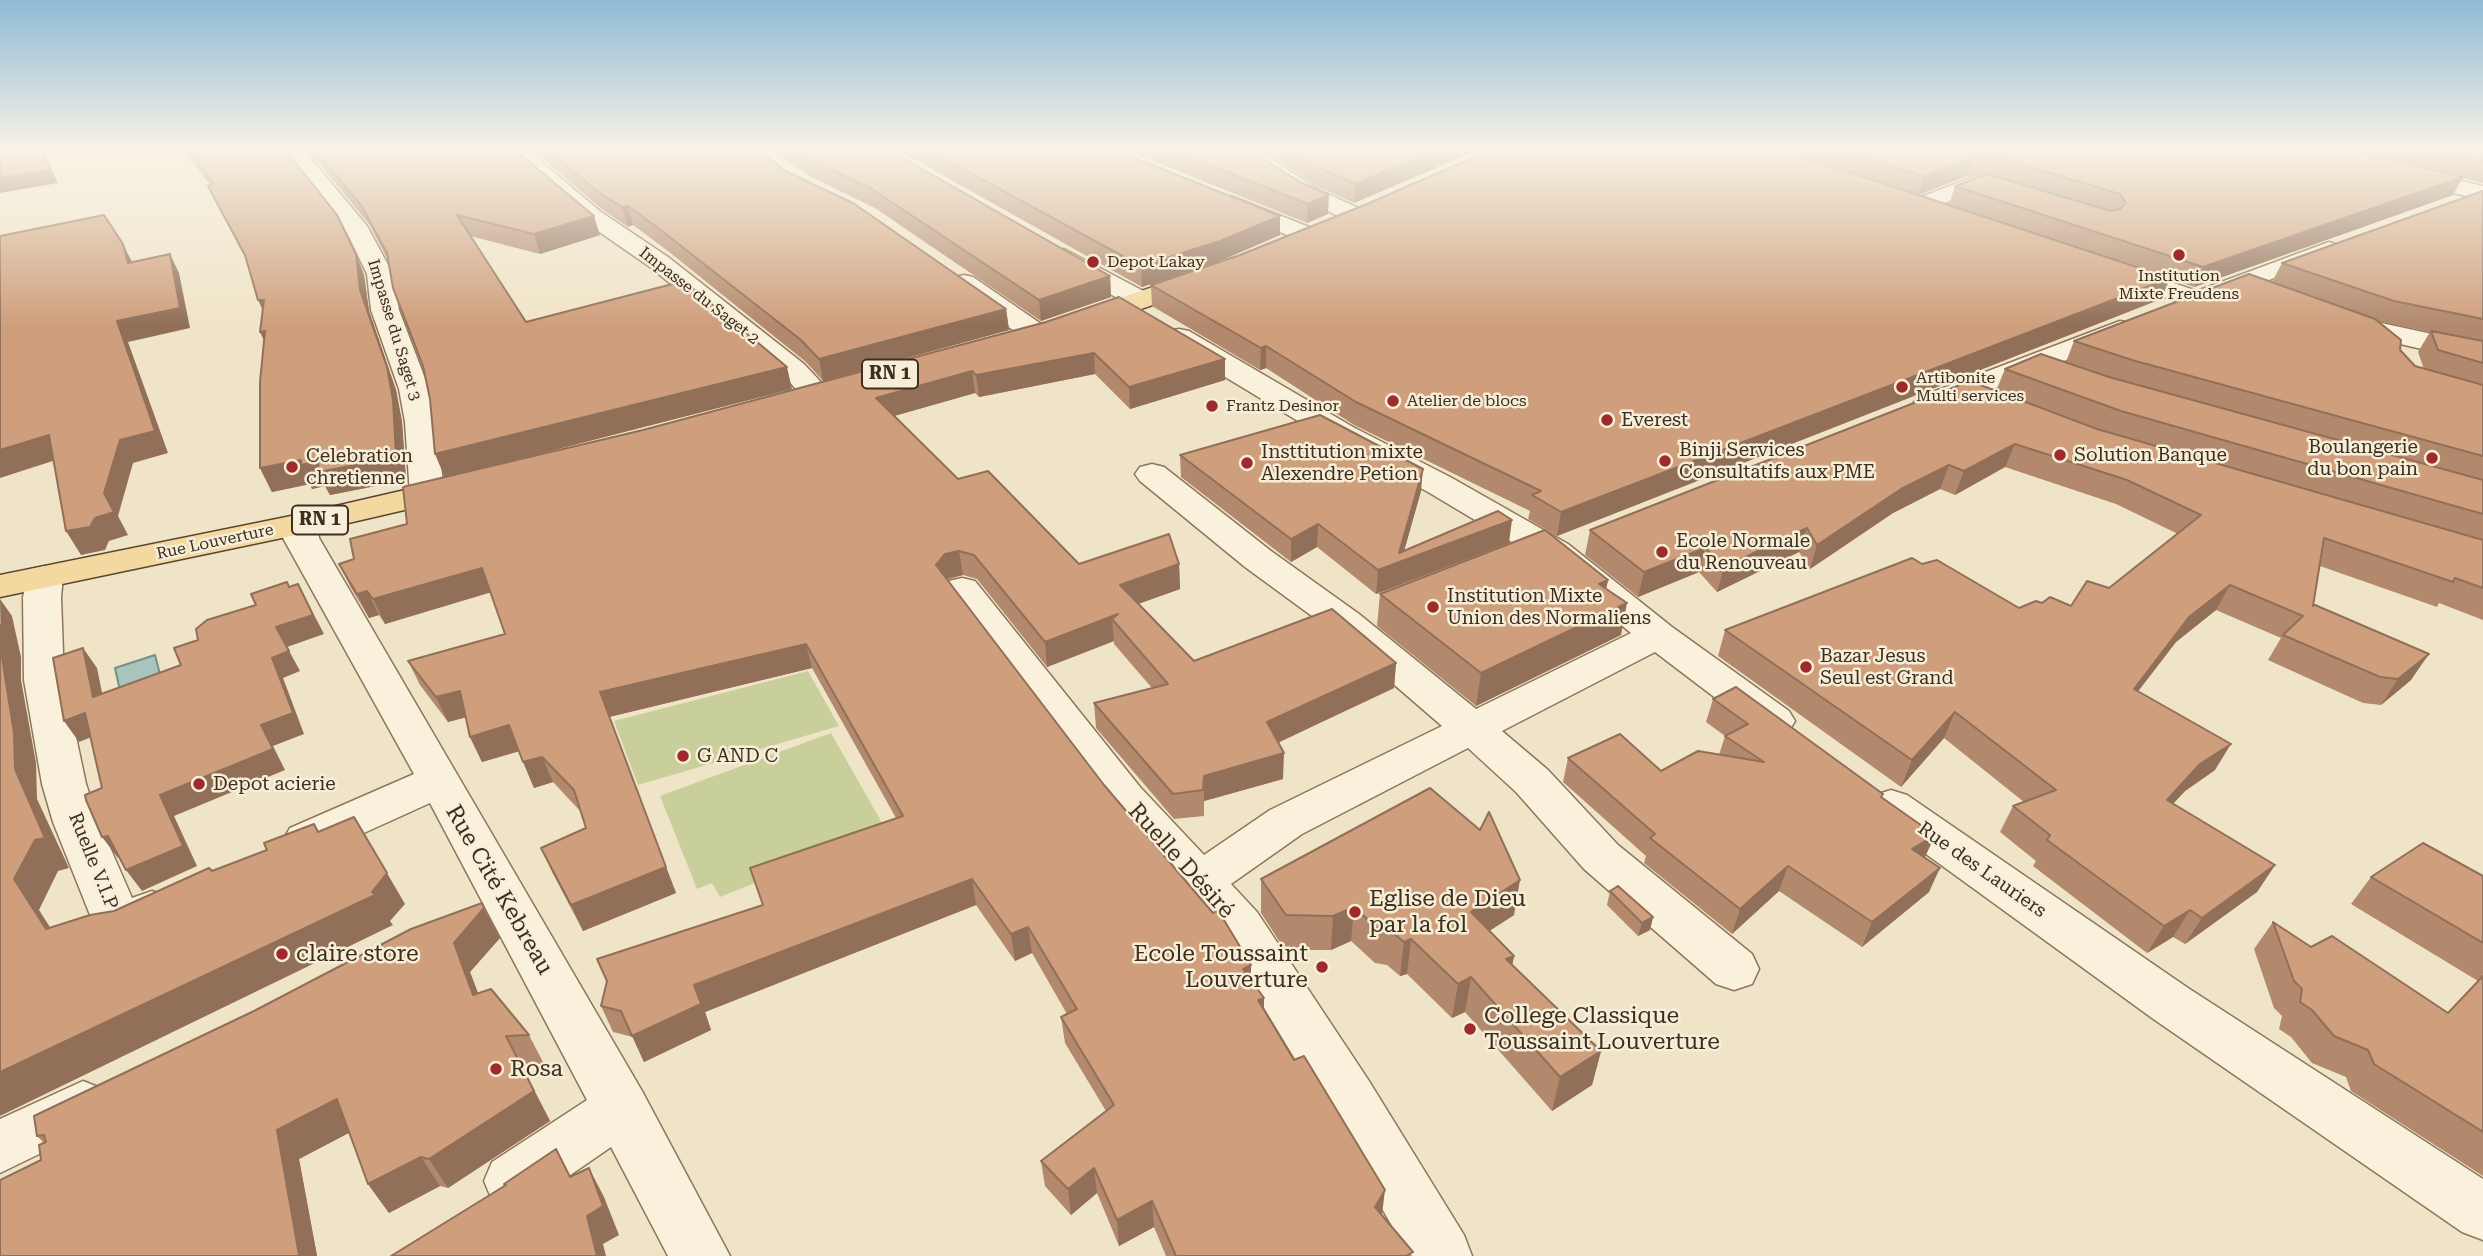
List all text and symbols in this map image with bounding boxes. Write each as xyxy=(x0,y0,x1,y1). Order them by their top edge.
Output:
street label: Impasse du Saget 2 xyxy=(635,243,763,349)
marker: Institution Mixte Freudens xyxy=(2171,247,2187,263)
place label: Depot Lakay xyxy=(1107,252,1205,272)
marker: Depot Lakay xyxy=(1085,254,1101,270)
street label: Impasse du Saget 3 xyxy=(363,257,425,403)
place label: Institution Mixte Freudens xyxy=(2119,266,2239,304)
road number: RN 1 xyxy=(862,360,918,388)
place label: Artibonite Multi services xyxy=(1916,368,2024,406)
marker: Artibonite Multi services xyxy=(1894,379,1910,395)
place label: Atelier de blocs xyxy=(1407,391,1527,411)
marker: Atelier de blocs xyxy=(1385,393,1401,409)
place label: Frantz Desinor xyxy=(1226,396,1339,416)
marker: Frantz Desinor xyxy=(1204,398,1220,414)
place label: Everest xyxy=(1621,409,1688,431)
marker: Everest xyxy=(1599,412,1615,428)
place label: Boulangerie du bon pain xyxy=(2307,436,2418,480)
place label: Binji Services Consultatifs aux PME xyxy=(1679,439,1875,483)
place label: Insttitution mixte Alexendre Petion xyxy=(1261,441,1423,485)
place label: Solution Banque xyxy=(2074,444,2227,466)
place label: Celebration chretienne xyxy=(306,445,413,489)
marker: Solution Banque xyxy=(2052,447,2068,463)
marker: Boulangerie du bon pain xyxy=(2424,450,2440,466)
marker: Binji Services Consultatifs aux PME xyxy=(1657,453,1673,469)
marker: Insttitution mixte Alexendre Petion xyxy=(1239,455,1255,471)
marker: Celebration chretienne xyxy=(284,459,300,475)
road number: RN 1 xyxy=(292,506,348,534)
street label: Rue Louverture xyxy=(155,520,275,564)
place label: Ecole Normale du Renouveau xyxy=(1676,530,1810,574)
marker: Ecole Normale du Renouveau xyxy=(1654,544,1670,560)
place label: Institution Mixte Union des Normaliens xyxy=(1447,585,1651,629)
marker: Institution Mixte Union des Normaliens xyxy=(1425,599,1441,615)
place label: Bazar Jesus Seul est Grand xyxy=(1820,645,1954,689)
marker: Bazar Jesus Seul est Grand xyxy=(1798,659,1814,675)
place label: G AND C xyxy=(697,745,778,767)
marker: G AND C xyxy=(675,748,691,764)
place label: Depot acierie xyxy=(213,773,336,795)
marker: Depot acierie xyxy=(191,776,207,792)
street label: Ruelle Désiré xyxy=(1122,798,1240,924)
street label: Rue Cité Kebreau xyxy=(439,800,559,980)
street label: Ruelle V.I.P xyxy=(63,809,123,913)
street label: Rue des Lauriers xyxy=(1913,817,2051,923)
place label: Eglise de Dieu par la fol xyxy=(1369,885,1526,939)
marker: Eglise de Dieu par la fol xyxy=(1347,904,1363,920)
place label: claire store xyxy=(296,940,419,968)
place label: Ecole Toussaint Louverture xyxy=(1133,940,1308,994)
marker: claire store xyxy=(274,946,290,962)
marker: Ecole Toussaint Louverture xyxy=(1314,959,1330,975)
place label: College Classique Toussaint Louverture xyxy=(1484,1002,1720,1056)
marker: College Classique Toussaint Louverture xyxy=(1462,1021,1478,1037)
place label: Rosa xyxy=(510,1055,563,1083)
marker: Rosa xyxy=(488,1061,504,1077)

